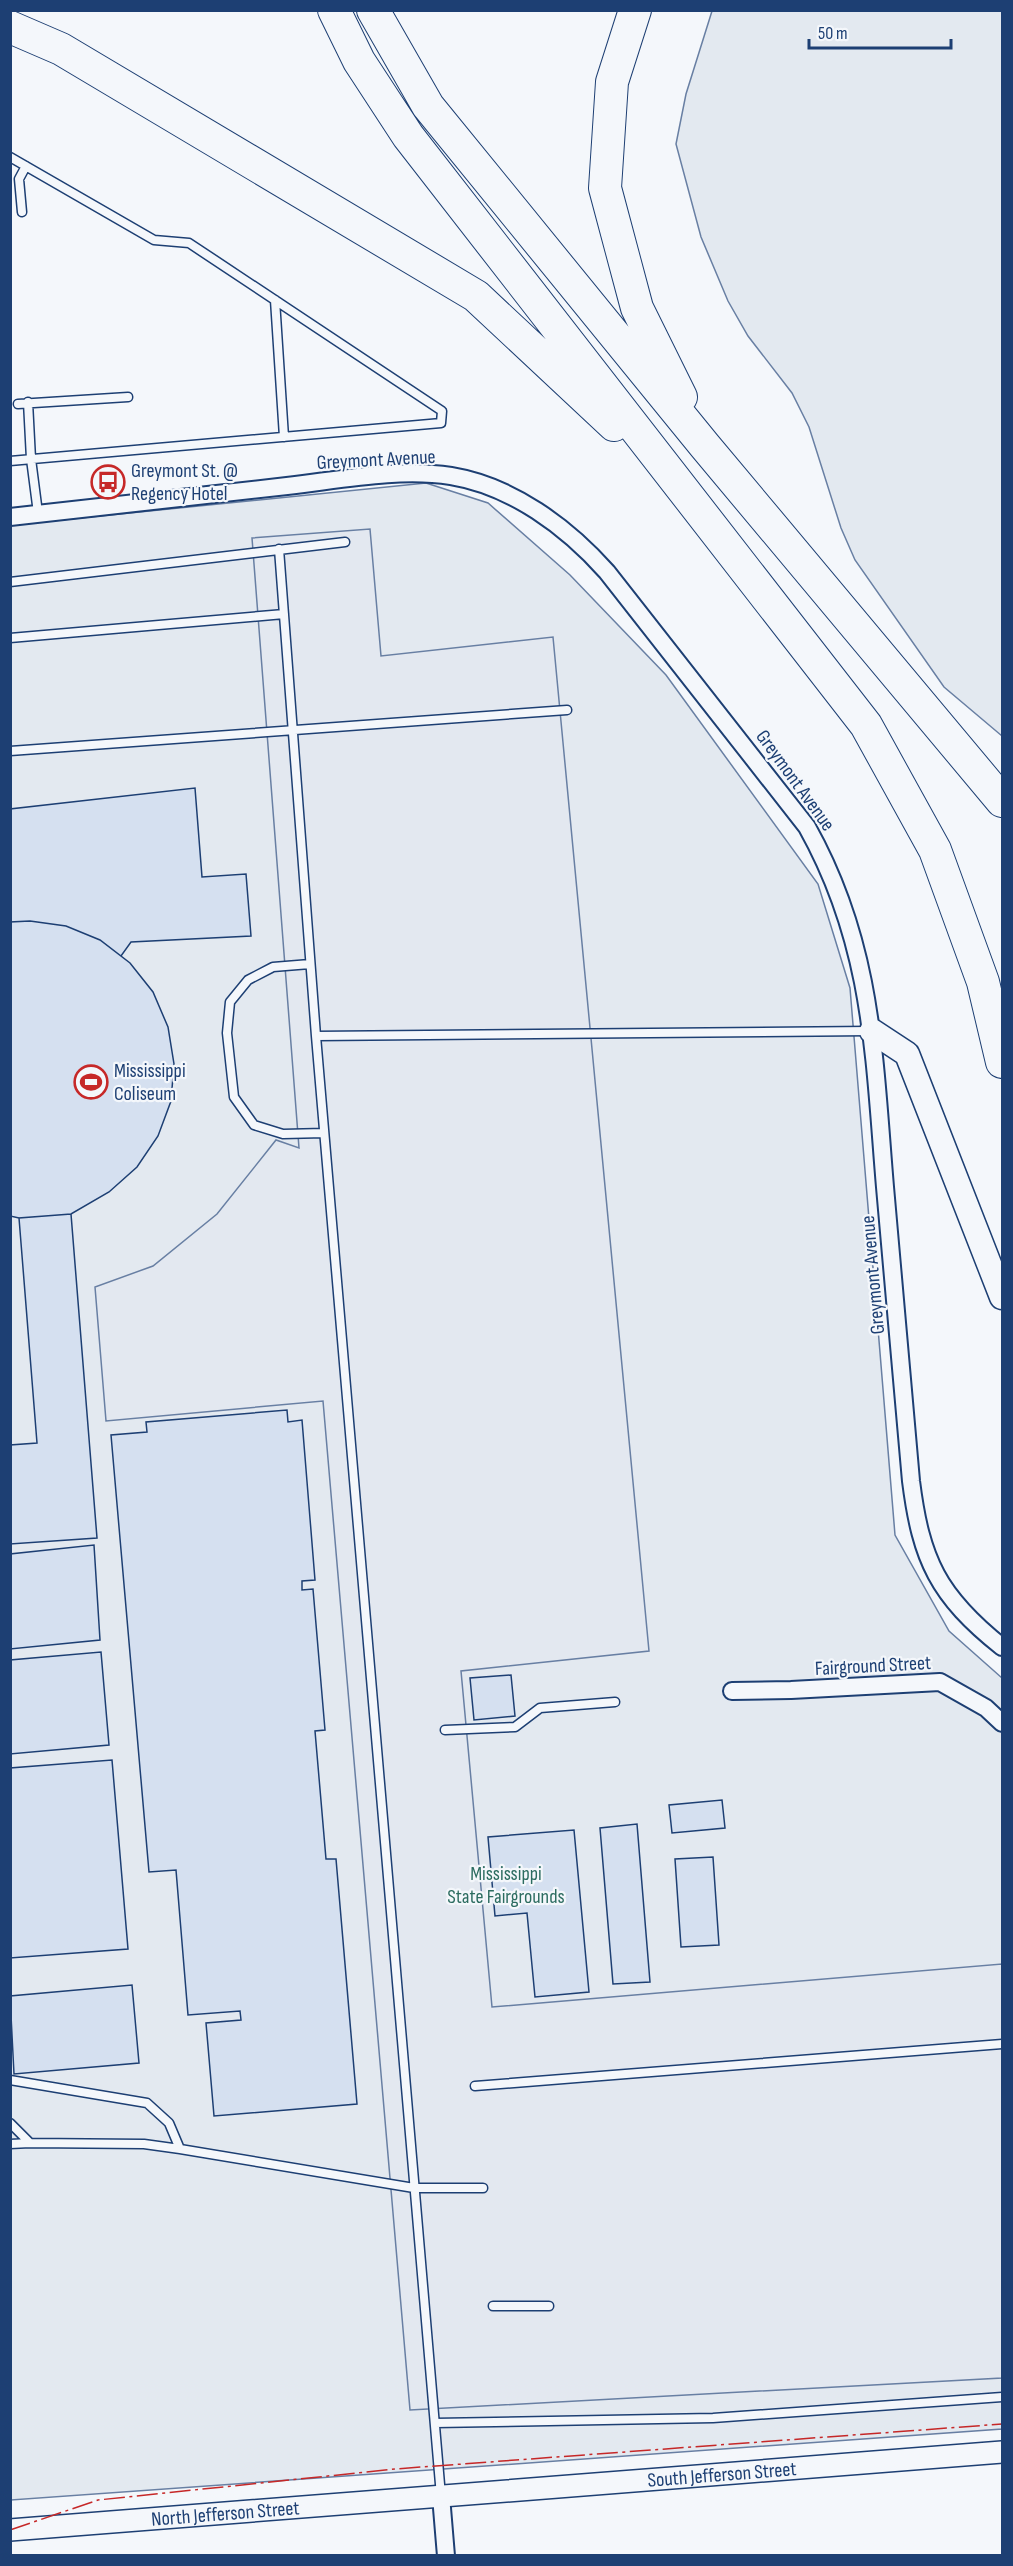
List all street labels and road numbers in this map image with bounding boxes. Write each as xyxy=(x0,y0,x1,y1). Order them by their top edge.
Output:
street label: Greymont Avenue xyxy=(316,445,436,475)
street label: Greymont Avenue xyxy=(750,725,840,836)
street label: Greymont Avenue xyxy=(856,1215,890,1335)
street label: Fairground Street xyxy=(814,1651,932,1681)
street label: South Jefferson Street xyxy=(647,2457,797,2493)
street label: North Jefferson Street xyxy=(150,2496,300,2532)

